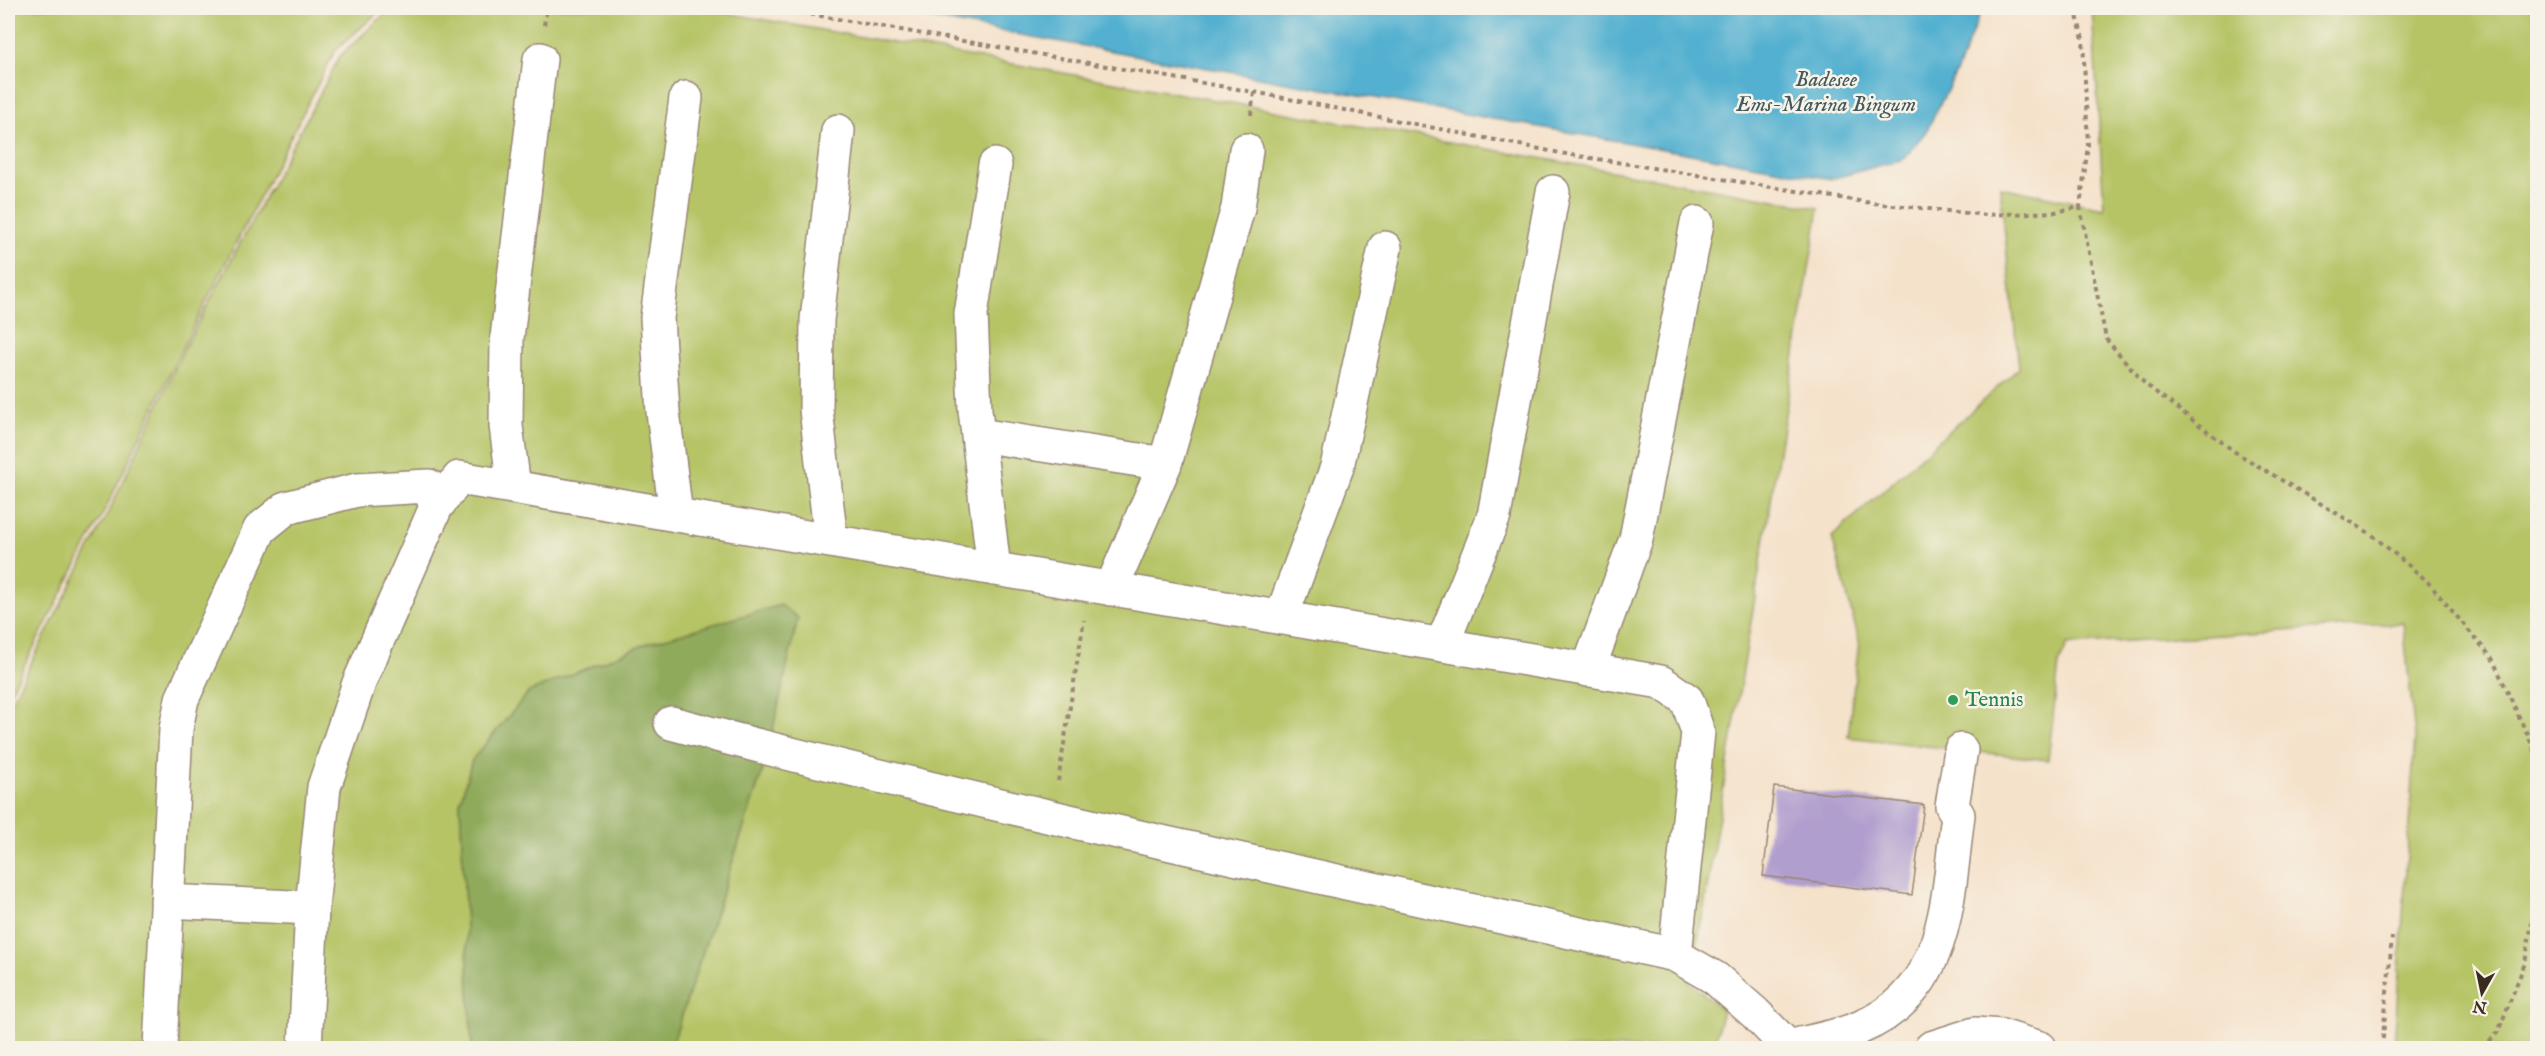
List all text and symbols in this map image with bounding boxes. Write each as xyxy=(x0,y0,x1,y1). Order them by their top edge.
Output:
water label: Badesee Ems-Marina Bingum xyxy=(1735,66,1916,119)
place label: Tennis xyxy=(1965,687,2024,714)
marker: Tennis xyxy=(1946,693,1960,707)
north arrow xyxy=(2452,963,2512,1023)
text: N xyxy=(2471,995,2489,1017)

